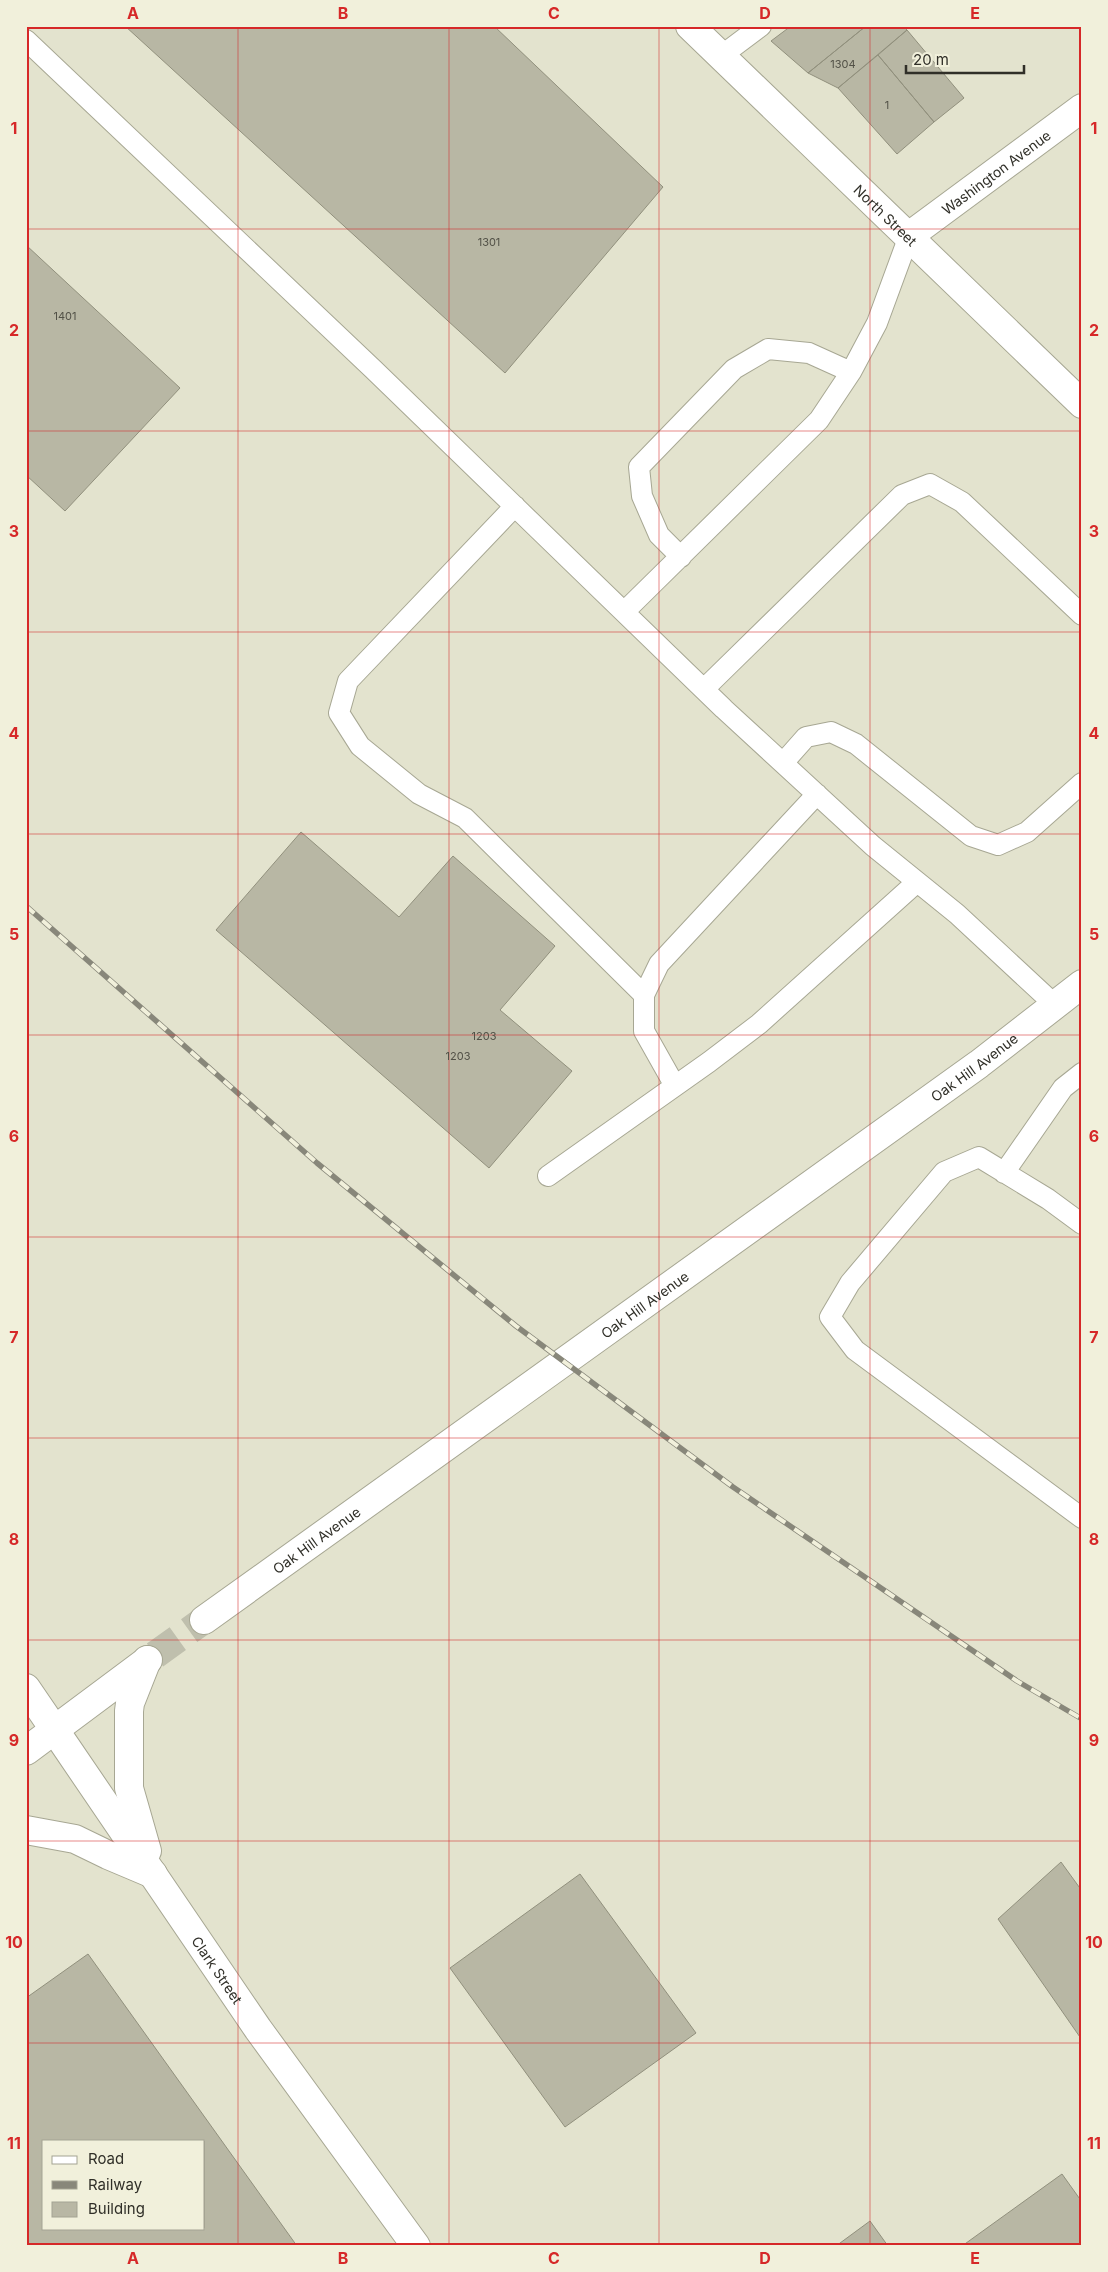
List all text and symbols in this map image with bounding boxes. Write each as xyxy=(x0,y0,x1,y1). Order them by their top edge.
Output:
text: A xyxy=(127,3,139,23)
text: B xyxy=(338,3,348,23)
text: C xyxy=(548,3,560,23)
text: D xyxy=(759,3,771,23)
text: E xyxy=(970,3,980,23)
scale bar xyxy=(906,42,1023,74)
text: 20 m xyxy=(913,50,949,69)
house number: 1304 xyxy=(830,57,856,71)
house number: 1 xyxy=(885,98,889,112)
text: 1 xyxy=(11,118,17,138)
text: 1 xyxy=(1091,118,1097,138)
street label: Washington Avenue xyxy=(938,126,1054,218)
street label: North Street xyxy=(851,181,921,249)
house number: 1301 xyxy=(478,235,500,249)
house number: 1401 xyxy=(54,309,77,323)
text: 2 xyxy=(9,320,19,340)
text: 2 xyxy=(1089,320,1099,340)
text: 3 xyxy=(9,521,19,541)
text: 3 xyxy=(1089,521,1099,541)
text: 4 xyxy=(9,723,20,743)
text: 4 xyxy=(1089,723,1100,743)
text: 5 xyxy=(9,924,19,944)
text: 5 xyxy=(1089,924,1099,944)
house number: 1203 xyxy=(472,1029,497,1043)
street label: Oak Hill Avenue xyxy=(927,1029,1021,1105)
house number: 1203 xyxy=(446,1049,471,1063)
text: 6 xyxy=(9,1126,19,1146)
text: 6 xyxy=(1089,1126,1099,1146)
street label: Oak Hill Avenue xyxy=(597,1267,692,1341)
text: 7 xyxy=(9,1327,19,1347)
text: 7 xyxy=(1089,1327,1099,1347)
street label: Oak Hill Avenue xyxy=(269,1502,363,1577)
text: 8 xyxy=(9,1529,19,1549)
text: 8 xyxy=(1089,1529,1099,1549)
text: 9 xyxy=(9,1730,19,1750)
text: 9 xyxy=(1089,1730,1099,1750)
text: 10 xyxy=(5,1932,23,1952)
text: 10 xyxy=(1085,1932,1103,1952)
street label: Clark Street xyxy=(189,1933,247,2007)
text: 11 xyxy=(7,2133,21,2153)
text: 11 xyxy=(1087,2133,1101,2153)
legend xyxy=(42,2140,205,2230)
text: Road xyxy=(88,2149,124,2168)
text: Railway xyxy=(88,2175,143,2194)
text: Building xyxy=(88,2199,145,2218)
text: A xyxy=(127,2248,139,2268)
text: B xyxy=(338,2248,348,2268)
text: C xyxy=(548,2248,560,2268)
text: D xyxy=(759,2248,771,2268)
text: E xyxy=(970,2248,980,2268)

